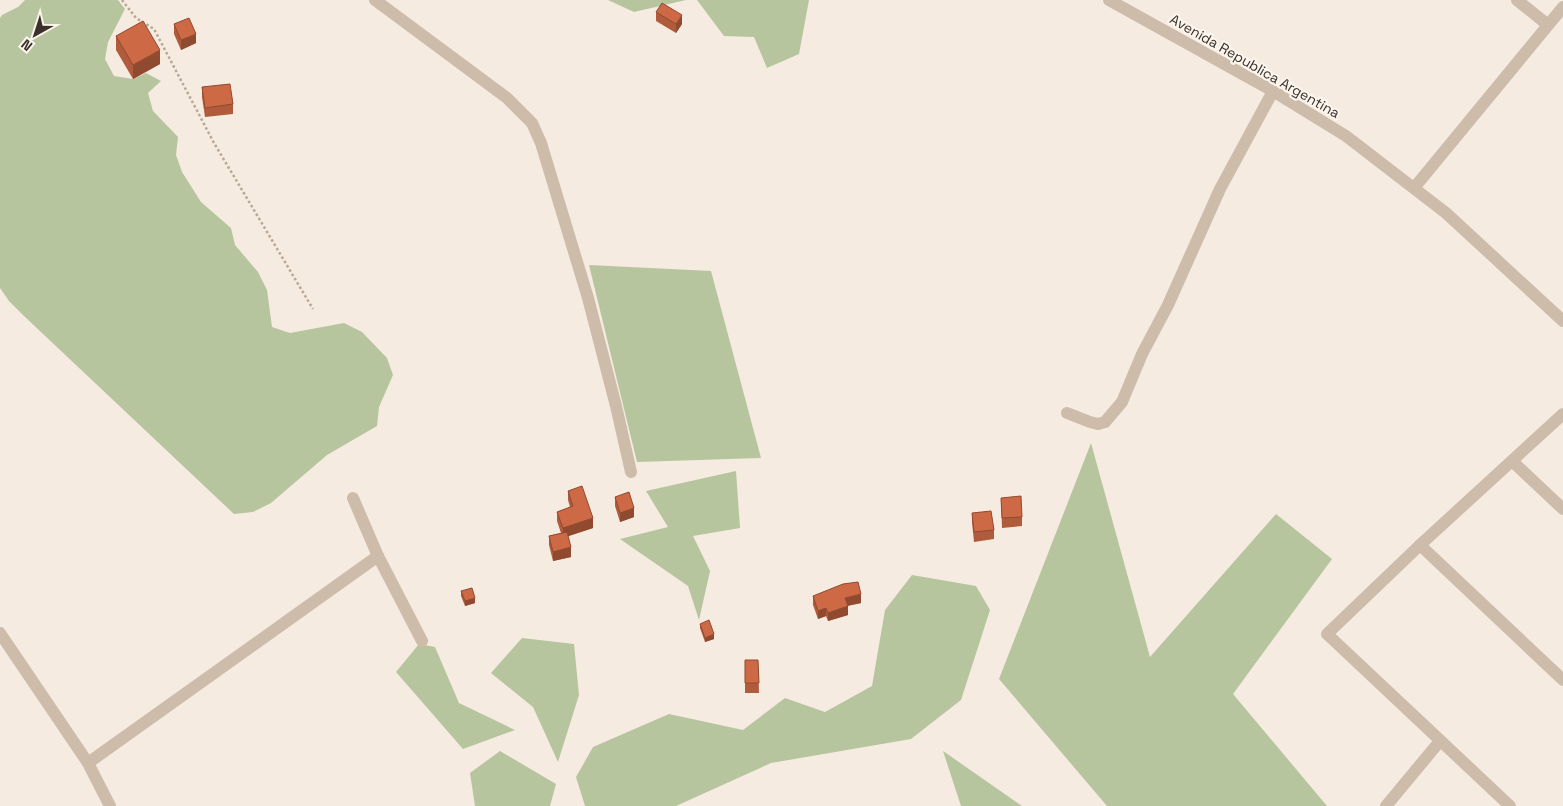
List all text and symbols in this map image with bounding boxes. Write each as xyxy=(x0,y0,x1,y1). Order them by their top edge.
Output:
north arrow xyxy=(10,10,60,60)
street label: Avenida Republica Argentina xyxy=(1167,10,1343,122)
text: N xyxy=(18,35,36,55)

